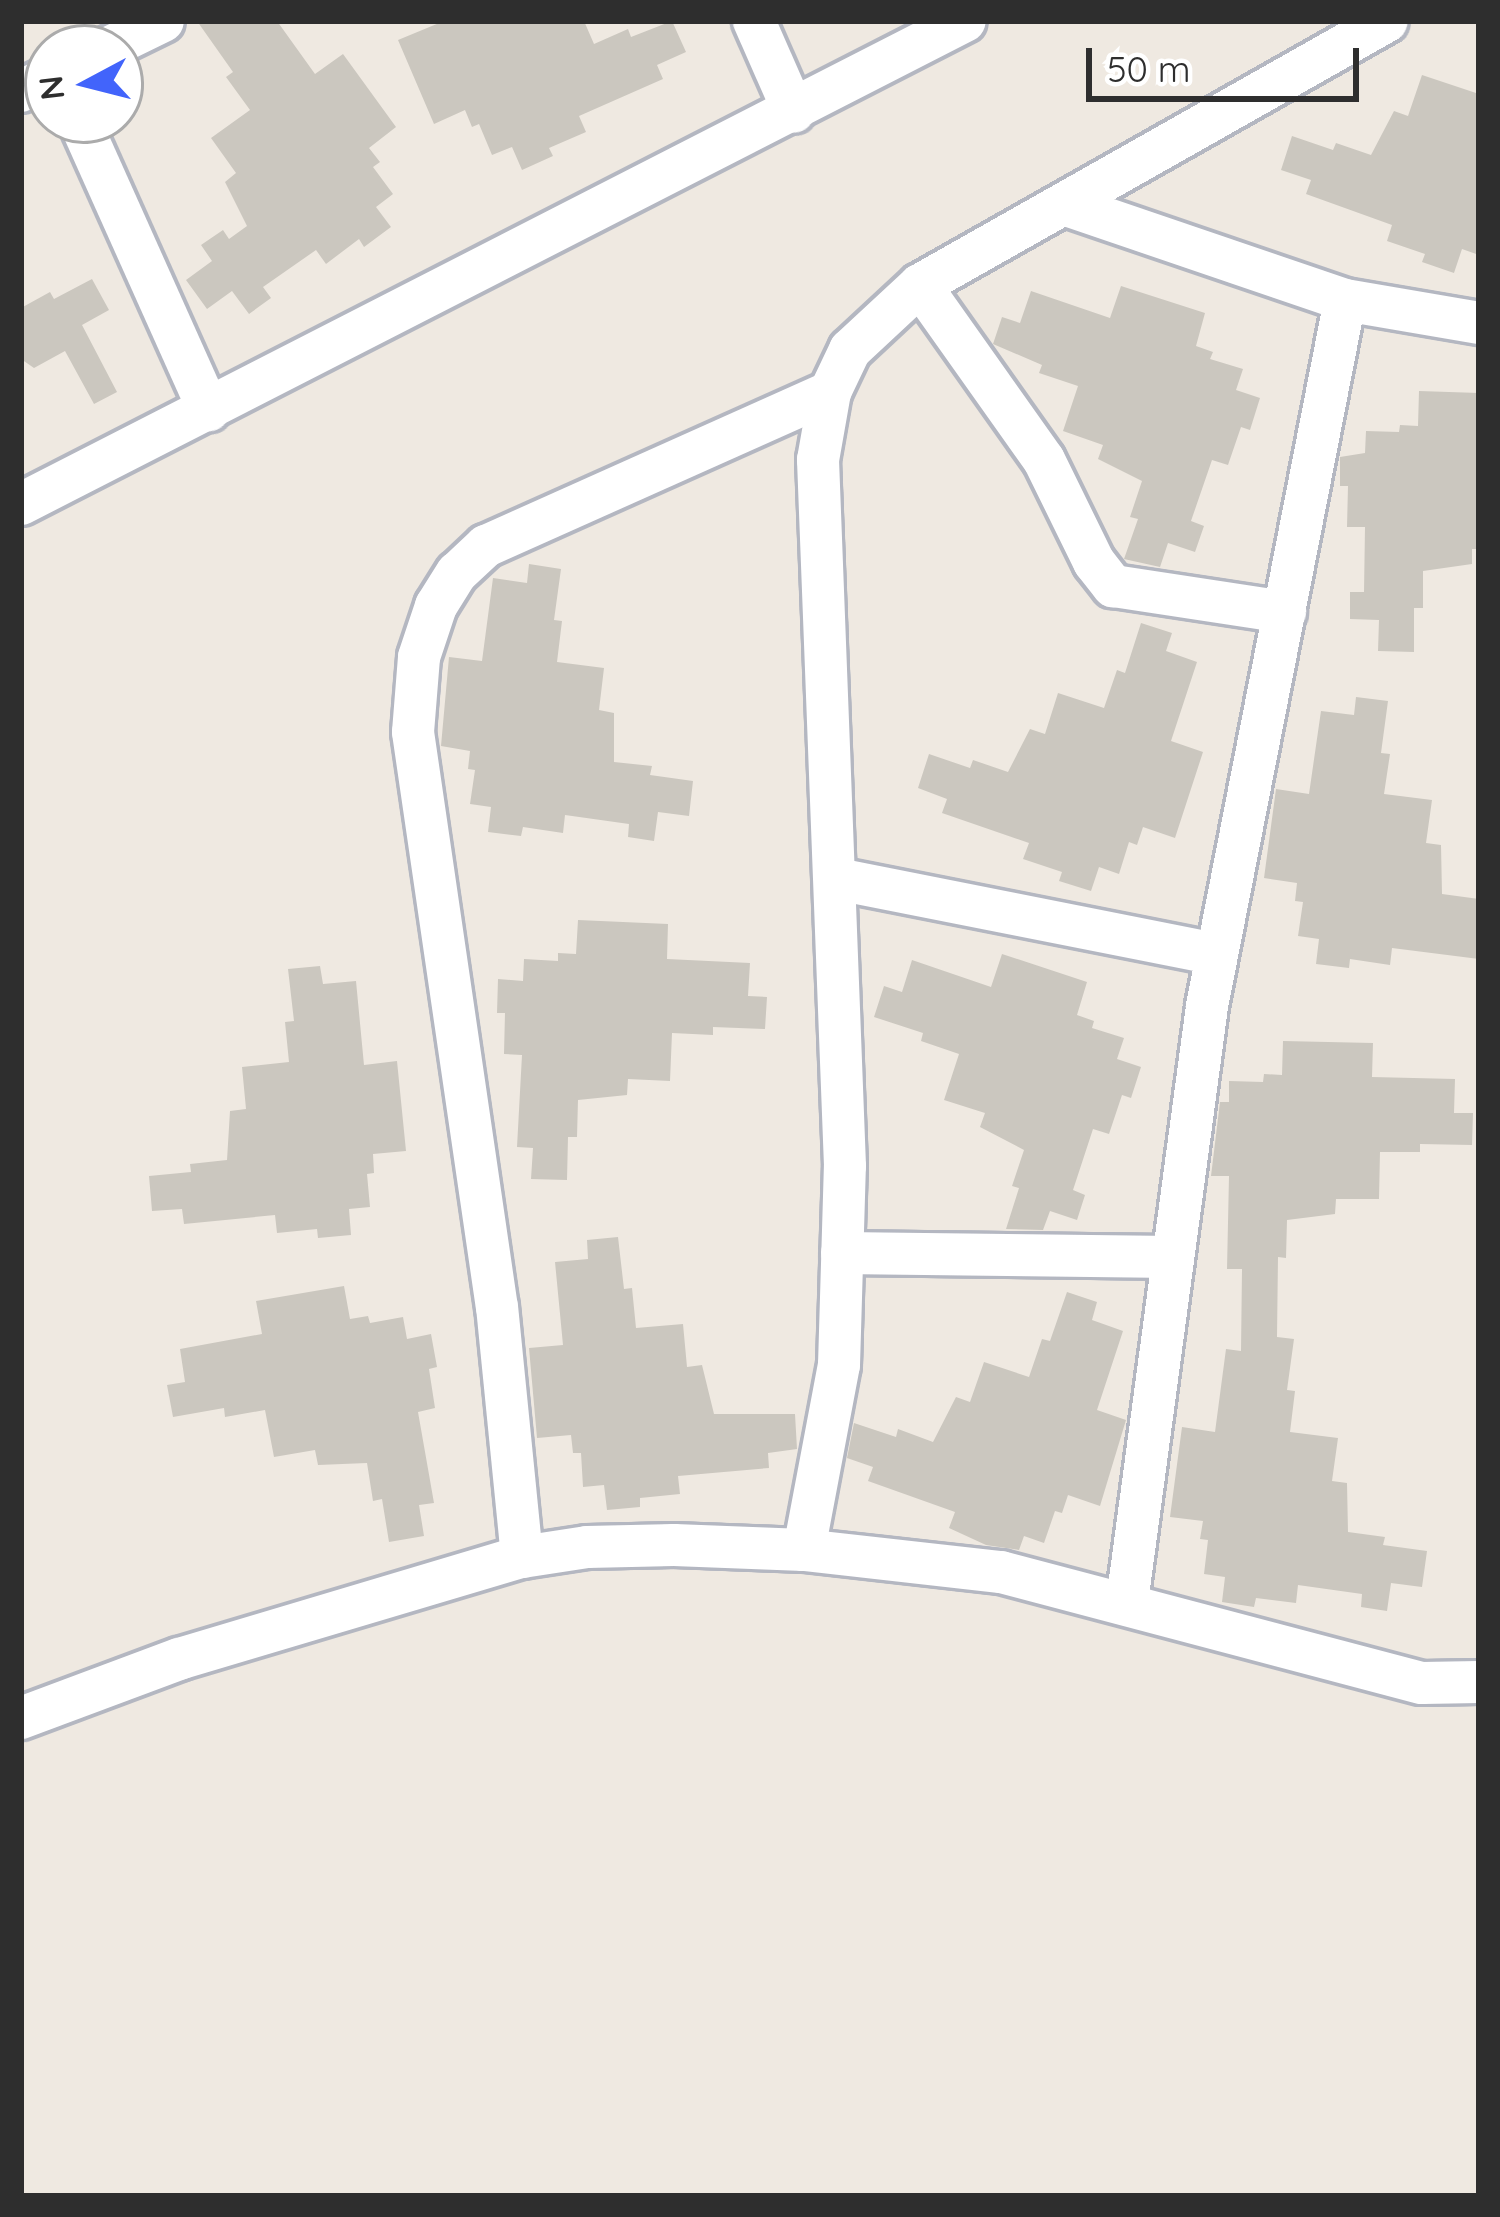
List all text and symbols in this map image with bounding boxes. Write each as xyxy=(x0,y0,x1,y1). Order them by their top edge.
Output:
north arrow xyxy=(24,24,144,144)
scale bar xyxy=(1092,24,1365,98)
text: 50 m xyxy=(1107,46,1191,91)
text: N xyxy=(29,74,73,103)

